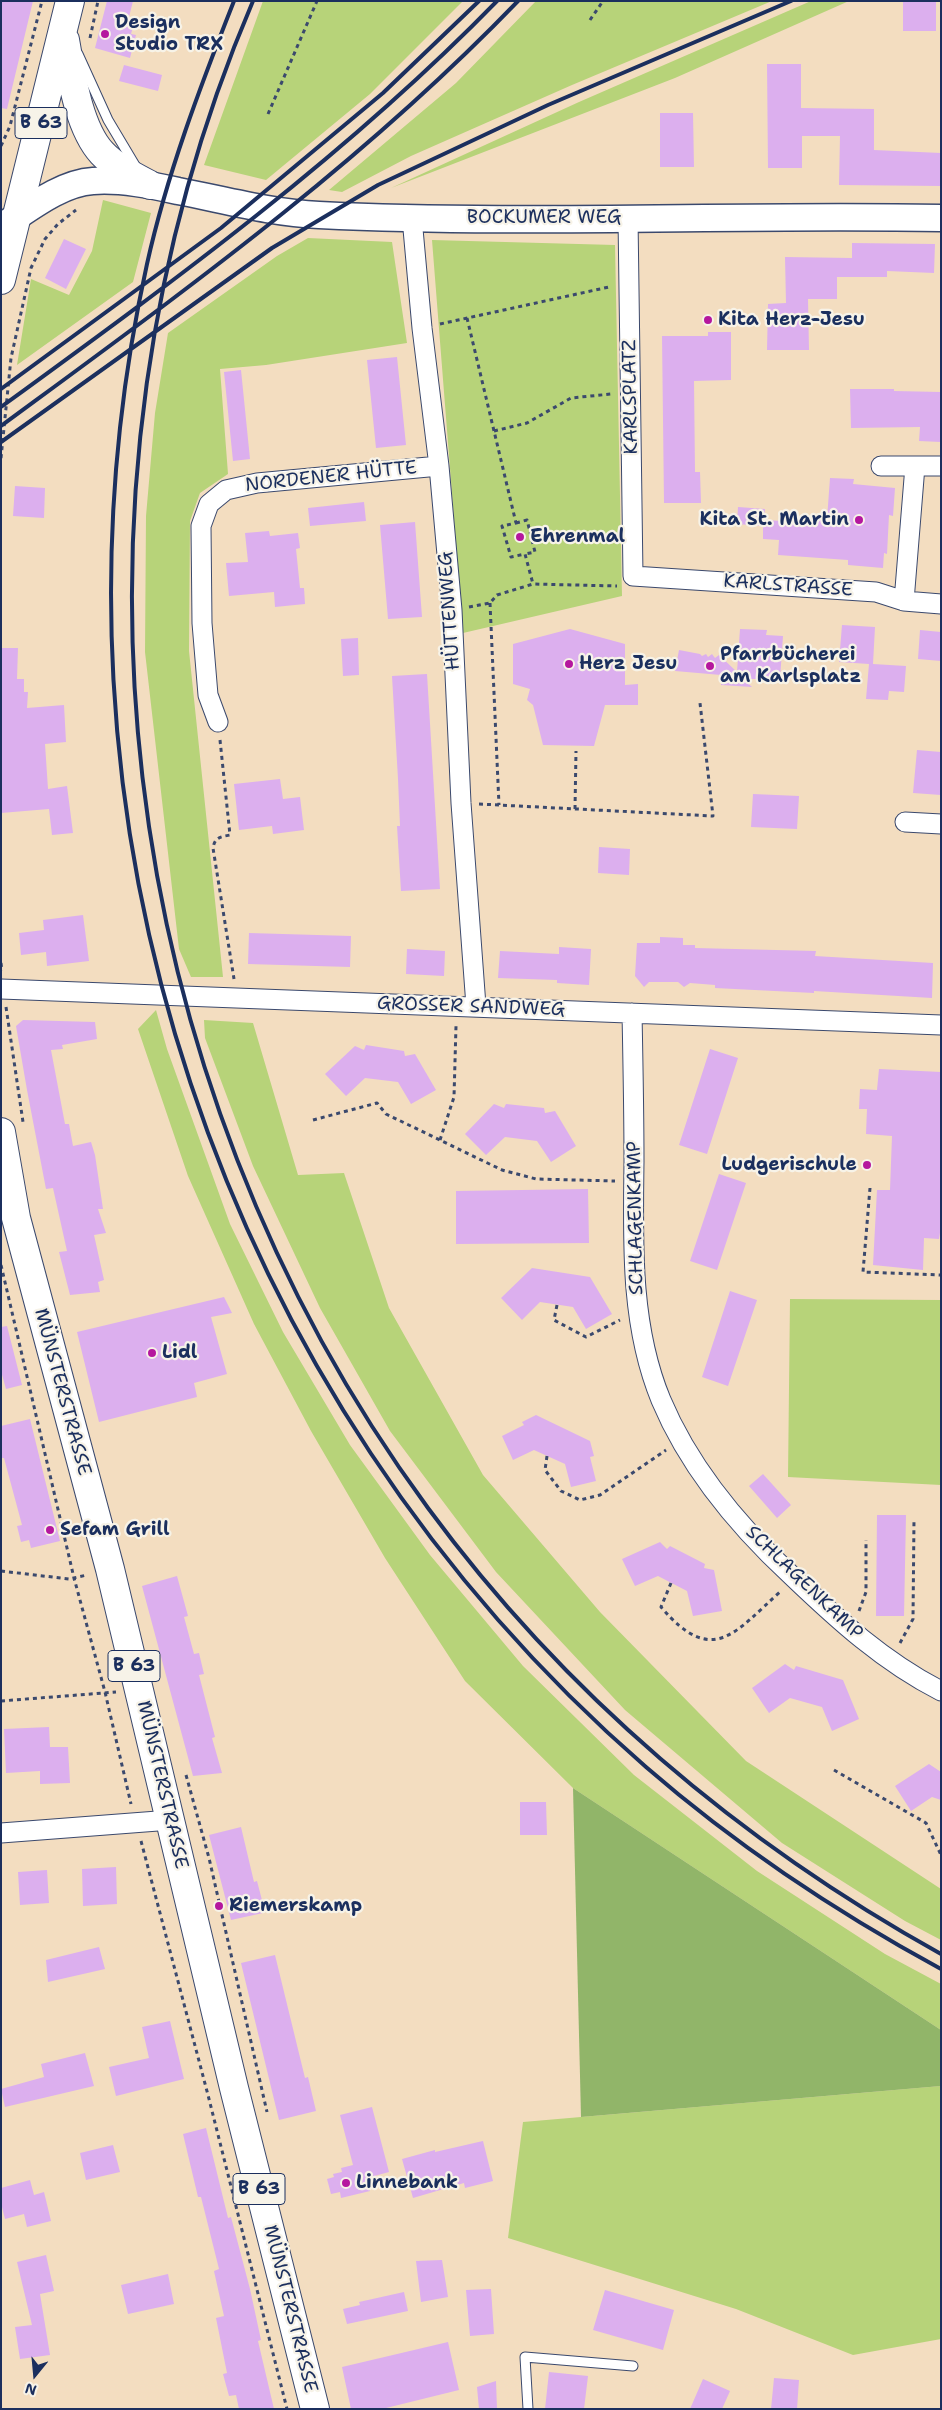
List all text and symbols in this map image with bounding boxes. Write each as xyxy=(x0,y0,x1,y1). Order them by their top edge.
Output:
place label: Design Studio TRX xyxy=(115,12,223,56)
marker: Design Studio TRX xyxy=(99,28,111,40)
road number: B 63 xyxy=(15,108,67,138)
street label: BOCKUMER WEG xyxy=(467,207,621,229)
place label: Kita Herz-Jesu xyxy=(718,309,865,331)
marker: Kita Herz-Jesu xyxy=(702,314,714,326)
street label: KARLSPLATZ xyxy=(619,339,643,455)
street label: NORDENER HÜTTE xyxy=(244,457,418,497)
place label: Kita St. Martin xyxy=(700,509,849,531)
marker: Kita St. Martin xyxy=(853,514,865,526)
place label: Ehrenmal xyxy=(530,526,625,548)
marker: Ehrenmal xyxy=(514,531,526,543)
street label: HÜTTENWEG xyxy=(434,551,466,671)
street label: KARLSTRASSE xyxy=(723,570,853,602)
place label: Pfarrbücherei am Karlsplatz xyxy=(720,644,861,688)
place label: Herz Jesu xyxy=(579,653,677,675)
marker: Herz Jesu xyxy=(563,658,575,670)
marker: Pfarrbücherei am Karlsplatz xyxy=(704,660,716,672)
street label: GROSSER SANDWEG xyxy=(377,992,565,1022)
street label: SCHLAGENKAMP xyxy=(623,1141,649,1295)
place label: Ludgerischule xyxy=(721,1154,857,1176)
marker: Ludgerischule xyxy=(861,1159,873,1171)
street label: MÜNSTERSTRASSE xyxy=(29,1306,95,1478)
place label: Lidl xyxy=(162,1342,197,1364)
marker: Lidl xyxy=(146,1347,158,1359)
place label: Sefam Grill xyxy=(60,1519,169,1541)
street label: SCHLAGENKAMP xyxy=(741,1521,867,1645)
marker: Sefam Grill xyxy=(44,1524,56,1536)
road number: B 63 xyxy=(108,1650,160,1682)
street label: MÜNSTERSTRASSE xyxy=(132,1699,192,1871)
place label: Riemerskamp xyxy=(229,1895,362,1917)
marker: Riemerskamp xyxy=(213,1900,225,1912)
place label: Linnebank xyxy=(356,2172,458,2194)
road number: B 63 xyxy=(233,2174,285,2204)
marker: Linnebank xyxy=(340,2177,352,2189)
street label: MÜNSTERSTRASSE xyxy=(258,2223,322,2395)
north arrow xyxy=(10,2350,60,2400)
text: N xyxy=(23,2379,39,2400)

